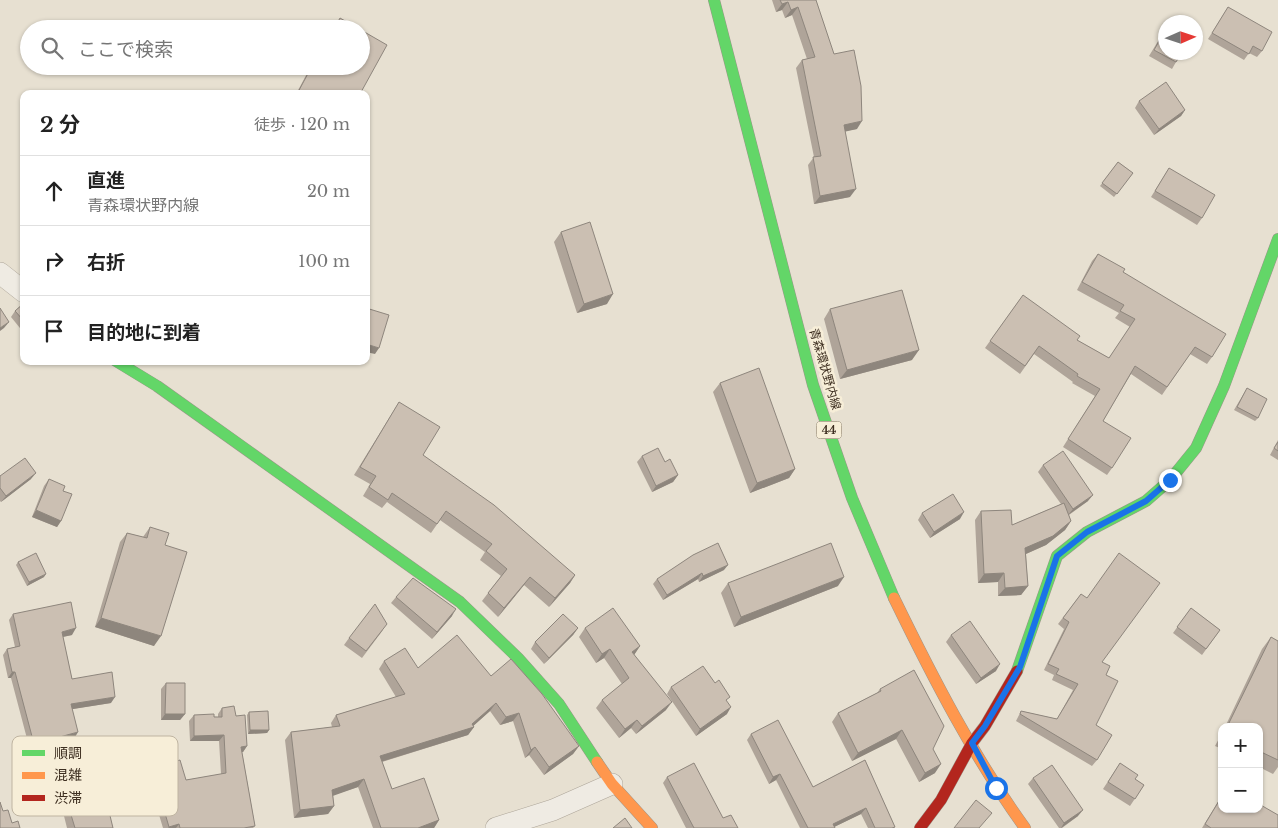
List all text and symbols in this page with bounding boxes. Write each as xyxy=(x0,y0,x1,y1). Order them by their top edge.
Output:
north arrow xyxy=(1158,15,1203,60)
search box xyxy=(20,20,370,75)
icon: search xyxy=(38,34,66,62)
text: ここで検索 xyxy=(78,38,173,61)
text: 2 分 xyxy=(40,112,80,138)
text: 徒歩 · 120 m xyxy=(254,114,350,134)
text: 直進 xyxy=(87,169,125,192)
icon: ahead xyxy=(40,177,68,205)
text: 20 m xyxy=(307,181,350,201)
text: 青森環状野内線 xyxy=(87,195,199,215)
icon: right xyxy=(40,247,68,275)
text: 右折 xyxy=(87,251,125,274)
text: 100 m xyxy=(298,251,350,271)
icon: arrive xyxy=(40,317,68,345)
text: 目的地に到着 xyxy=(87,321,201,344)
street label: 青森環状野内線 xyxy=(807,326,844,411)
road number: 44 xyxy=(816,422,842,438)
route end xyxy=(1159,469,1182,492)
map controls xyxy=(1218,723,1263,813)
button: + xyxy=(1218,723,1263,768)
legend xyxy=(12,736,178,816)
text: 順調 xyxy=(54,744,82,762)
text: 混雑 xyxy=(54,766,82,784)
button: − xyxy=(1218,768,1263,813)
route start xyxy=(985,777,1008,800)
text: 渋滞 xyxy=(54,789,82,807)

